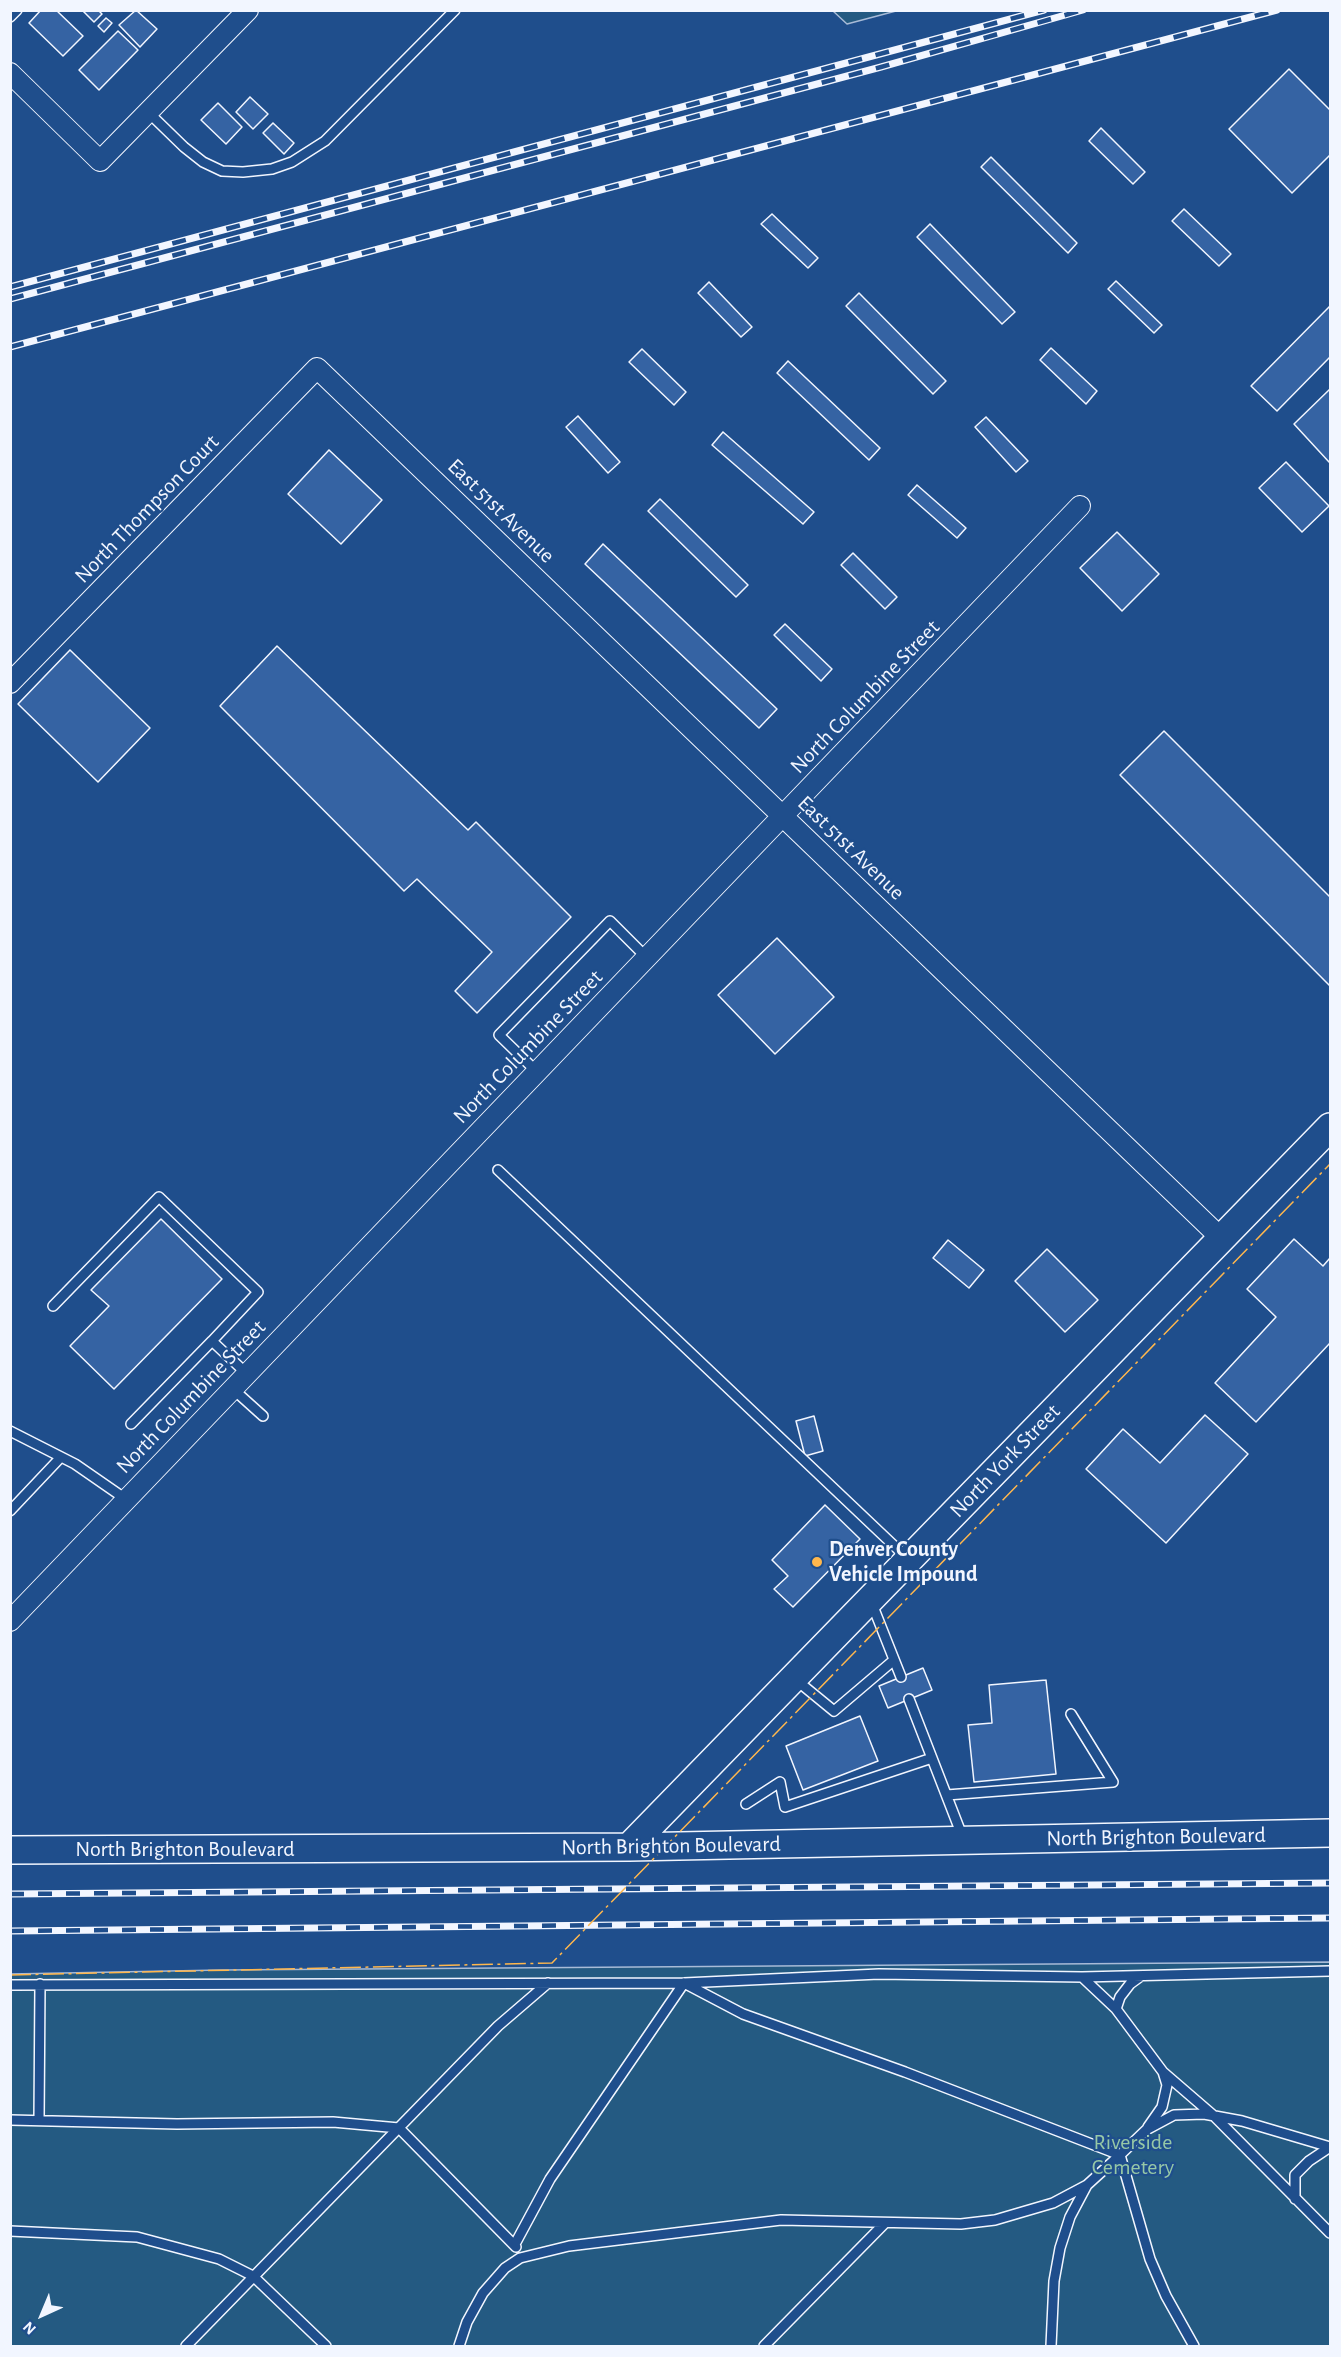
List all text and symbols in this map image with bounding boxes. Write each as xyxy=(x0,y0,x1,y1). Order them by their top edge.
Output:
street label: North Thompson Court xyxy=(69,429,225,589)
street label: East 51st Avenue xyxy=(442,453,560,569)
street label: North Columbine Street xyxy=(785,615,945,779)
street label: East 51st Avenue xyxy=(792,790,910,906)
street label: North Columbine Street xyxy=(448,965,608,1129)
street label: North Columbine Street xyxy=(111,1315,271,1479)
street label: North York Street xyxy=(944,1399,1066,1523)
place label: Denver County Vehicle Impound xyxy=(829,1536,977,1588)
marker: Denver County Vehicle Impound xyxy=(810,1555,824,1569)
street label: North Brighton Boulevard xyxy=(1046,1822,1266,1852)
street label: North Brighton Boulevard xyxy=(561,1831,781,1861)
street label: North Brighton Boulevard xyxy=(75,1836,295,1862)
park label: Riverside Cemetery xyxy=(1092,2129,1174,2180)
north arrow xyxy=(12,2285,72,2345)
text: N xyxy=(20,2318,39,2338)

